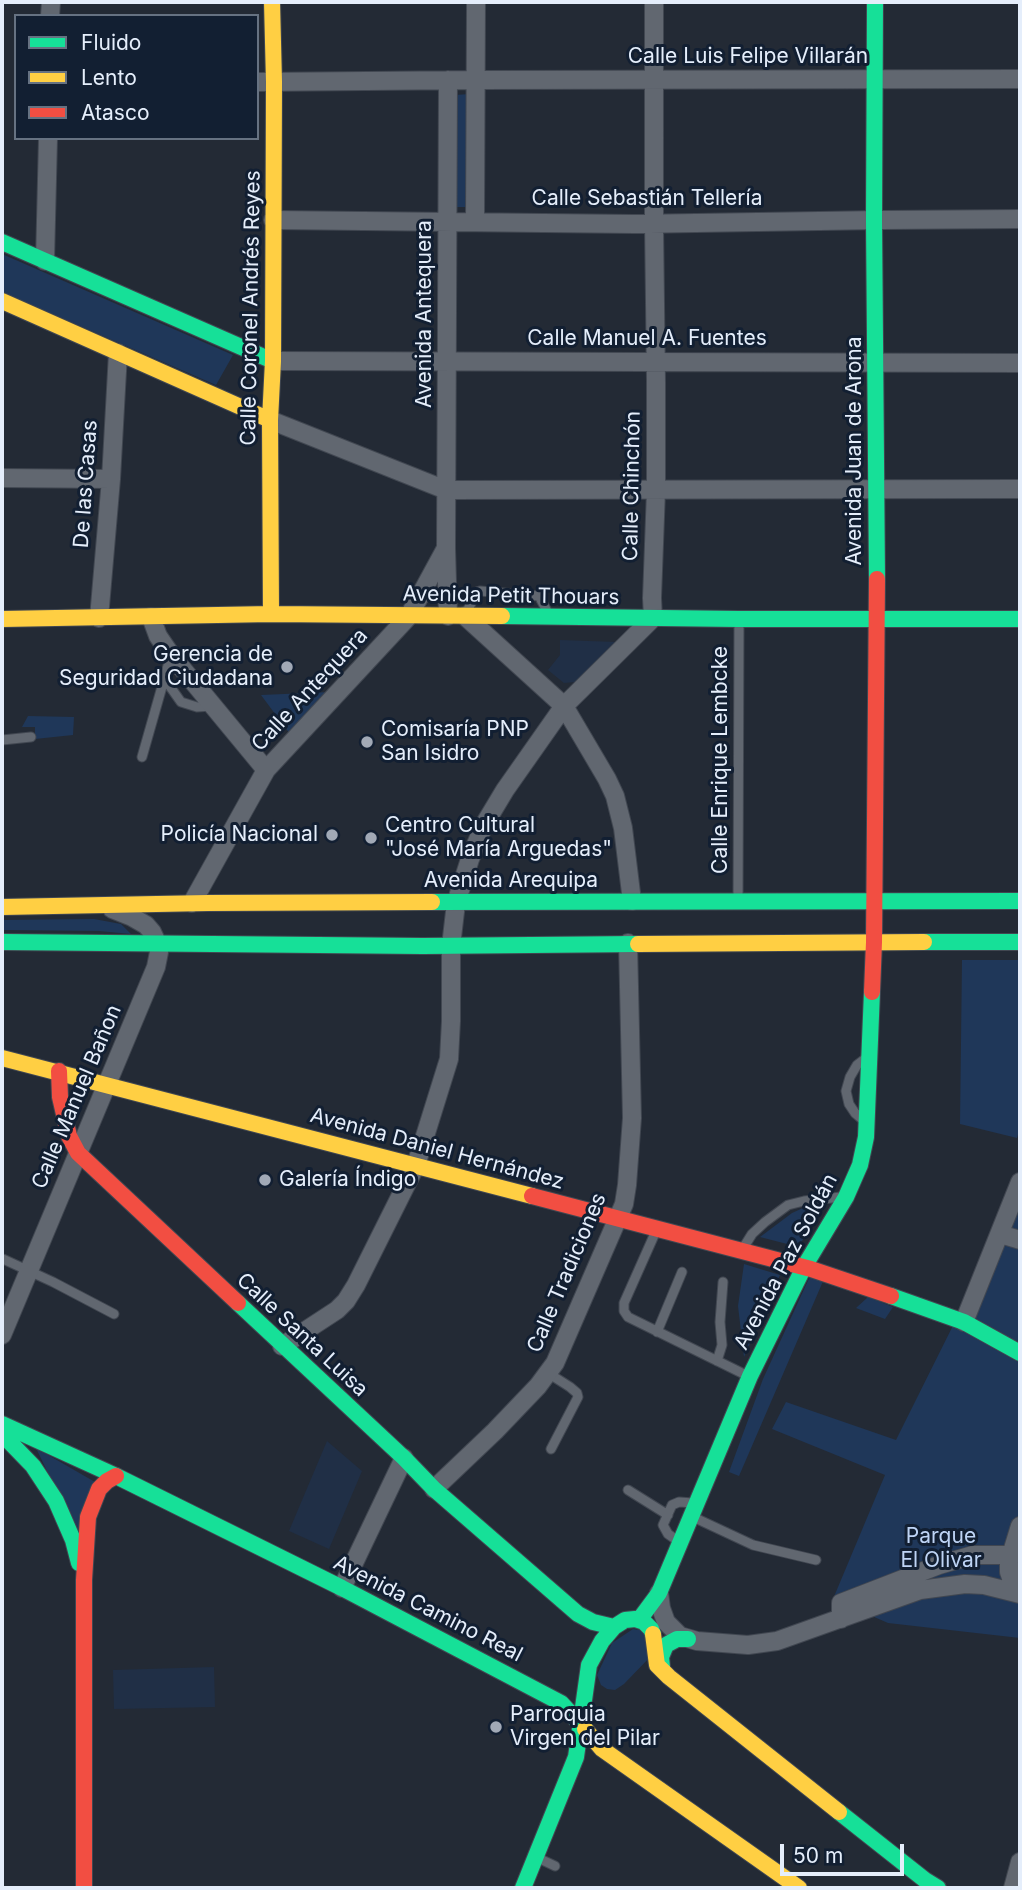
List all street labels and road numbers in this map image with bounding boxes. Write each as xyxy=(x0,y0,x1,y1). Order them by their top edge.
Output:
street label: Calle Luis Felipe Villarán xyxy=(628,44,868,70)
street label: Calle Coronel Andrés Reyes xyxy=(236,170,266,446)
street label: Calle Sebastián Tellería xyxy=(532,186,762,212)
street label: Avenida Antequera xyxy=(412,220,438,408)
street label: Calle Manuel A. Fuentes xyxy=(527,326,767,352)
street label: Avenida Juan de Arona xyxy=(842,336,868,566)
street label: Calle Chinchón xyxy=(618,411,646,561)
street label: De las Casas xyxy=(69,419,103,549)
street label: Avenida Petit Thouars xyxy=(402,582,620,610)
street label: Calle Antequera xyxy=(247,623,373,757)
street label: Calle Enrique Lembcke xyxy=(708,646,734,874)
street label: Avenida Arequipa xyxy=(424,868,598,894)
street label: Calle Manuel Bañon xyxy=(27,1001,127,1193)
street label: Avenida Daniel Hernández xyxy=(307,1103,567,1195)
street label: Avenida Paz Soldán xyxy=(729,1170,843,1354)
street label: Calle Tradiciones xyxy=(522,1189,612,1357)
street label: Calle Santa Luisa xyxy=(231,1268,373,1402)
street label: Avenida Camino Real xyxy=(329,1550,527,1668)

